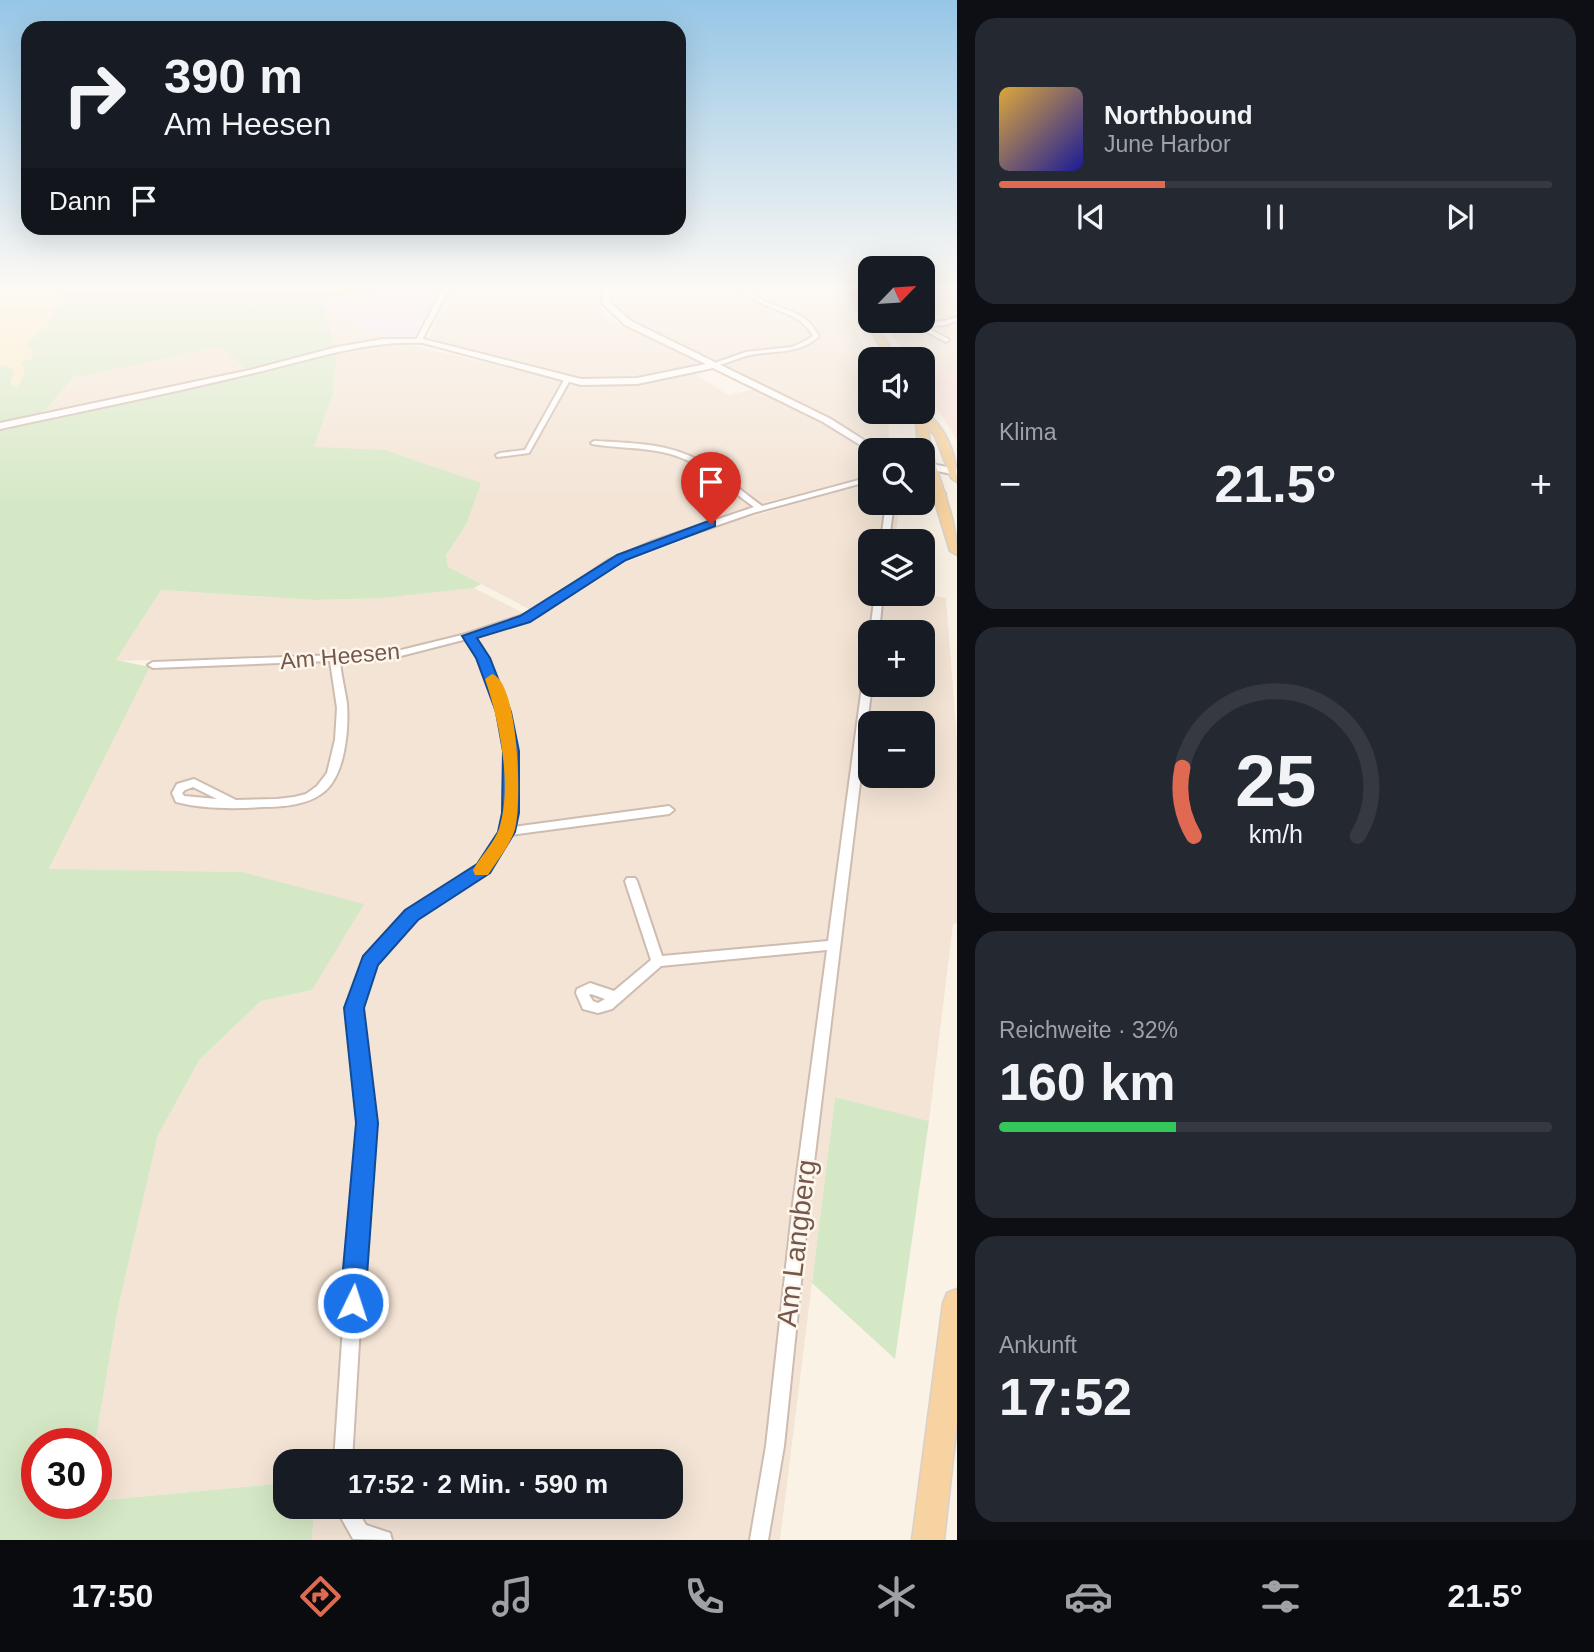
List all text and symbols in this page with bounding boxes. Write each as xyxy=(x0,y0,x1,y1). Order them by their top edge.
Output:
icon: right xyxy=(49,49,140,140)
text: 390 m xyxy=(164,49,303,103)
text: Northbound xyxy=(1104,100,1253,130)
text: Am Heesen xyxy=(164,106,331,142)
text: June Harbor xyxy=(1104,131,1231,157)
icon: arrive xyxy=(125,182,163,220)
text: Dann xyxy=(49,186,111,216)
icon: previous xyxy=(1072,198,1110,236)
icon: pause xyxy=(1256,198,1294,236)
icon: next xyxy=(1441,198,1479,236)
north arrow xyxy=(858,256,934,332)
map controls xyxy=(858,256,935,788)
button: sound xyxy=(858,347,935,424)
text: Klima xyxy=(999,419,1057,445)
button: search xyxy=(858,438,935,515)
pin xyxy=(681,452,741,524)
text: 21.5° xyxy=(1214,455,1337,513)
icon: arrive xyxy=(692,463,730,501)
text: − xyxy=(999,463,1021,505)
text: + xyxy=(1530,463,1552,505)
button: layers xyxy=(858,529,935,606)
button: + xyxy=(858,620,935,697)
street label: Am Heesen xyxy=(279,638,401,674)
button: − xyxy=(858,711,935,788)
text: 25 xyxy=(1235,740,1316,821)
text: km/h xyxy=(1248,820,1303,848)
text: Reichweite · 32% xyxy=(999,1017,1178,1043)
text: 160 km xyxy=(999,1053,1175,1111)
street label: Am Langberg xyxy=(771,1158,822,1328)
position arrow xyxy=(316,1266,390,1340)
text: Ankunft xyxy=(999,1332,1077,1358)
text: 17:52 xyxy=(999,1368,1132,1426)
speed limit sign: 30 xyxy=(21,1428,112,1519)
text: 17:52 · 2 Min. · 590 m xyxy=(348,1469,608,1499)
icon: directions xyxy=(296,1572,345,1621)
icon: music xyxy=(488,1572,537,1621)
icon: phone xyxy=(680,1572,729,1621)
icon: climate xyxy=(872,1572,921,1621)
icon: car xyxy=(1064,1572,1113,1621)
icon: filters xyxy=(1256,1572,1305,1621)
text: 17:50 xyxy=(71,1578,153,1614)
text: 21.5° xyxy=(1447,1578,1522,1614)

